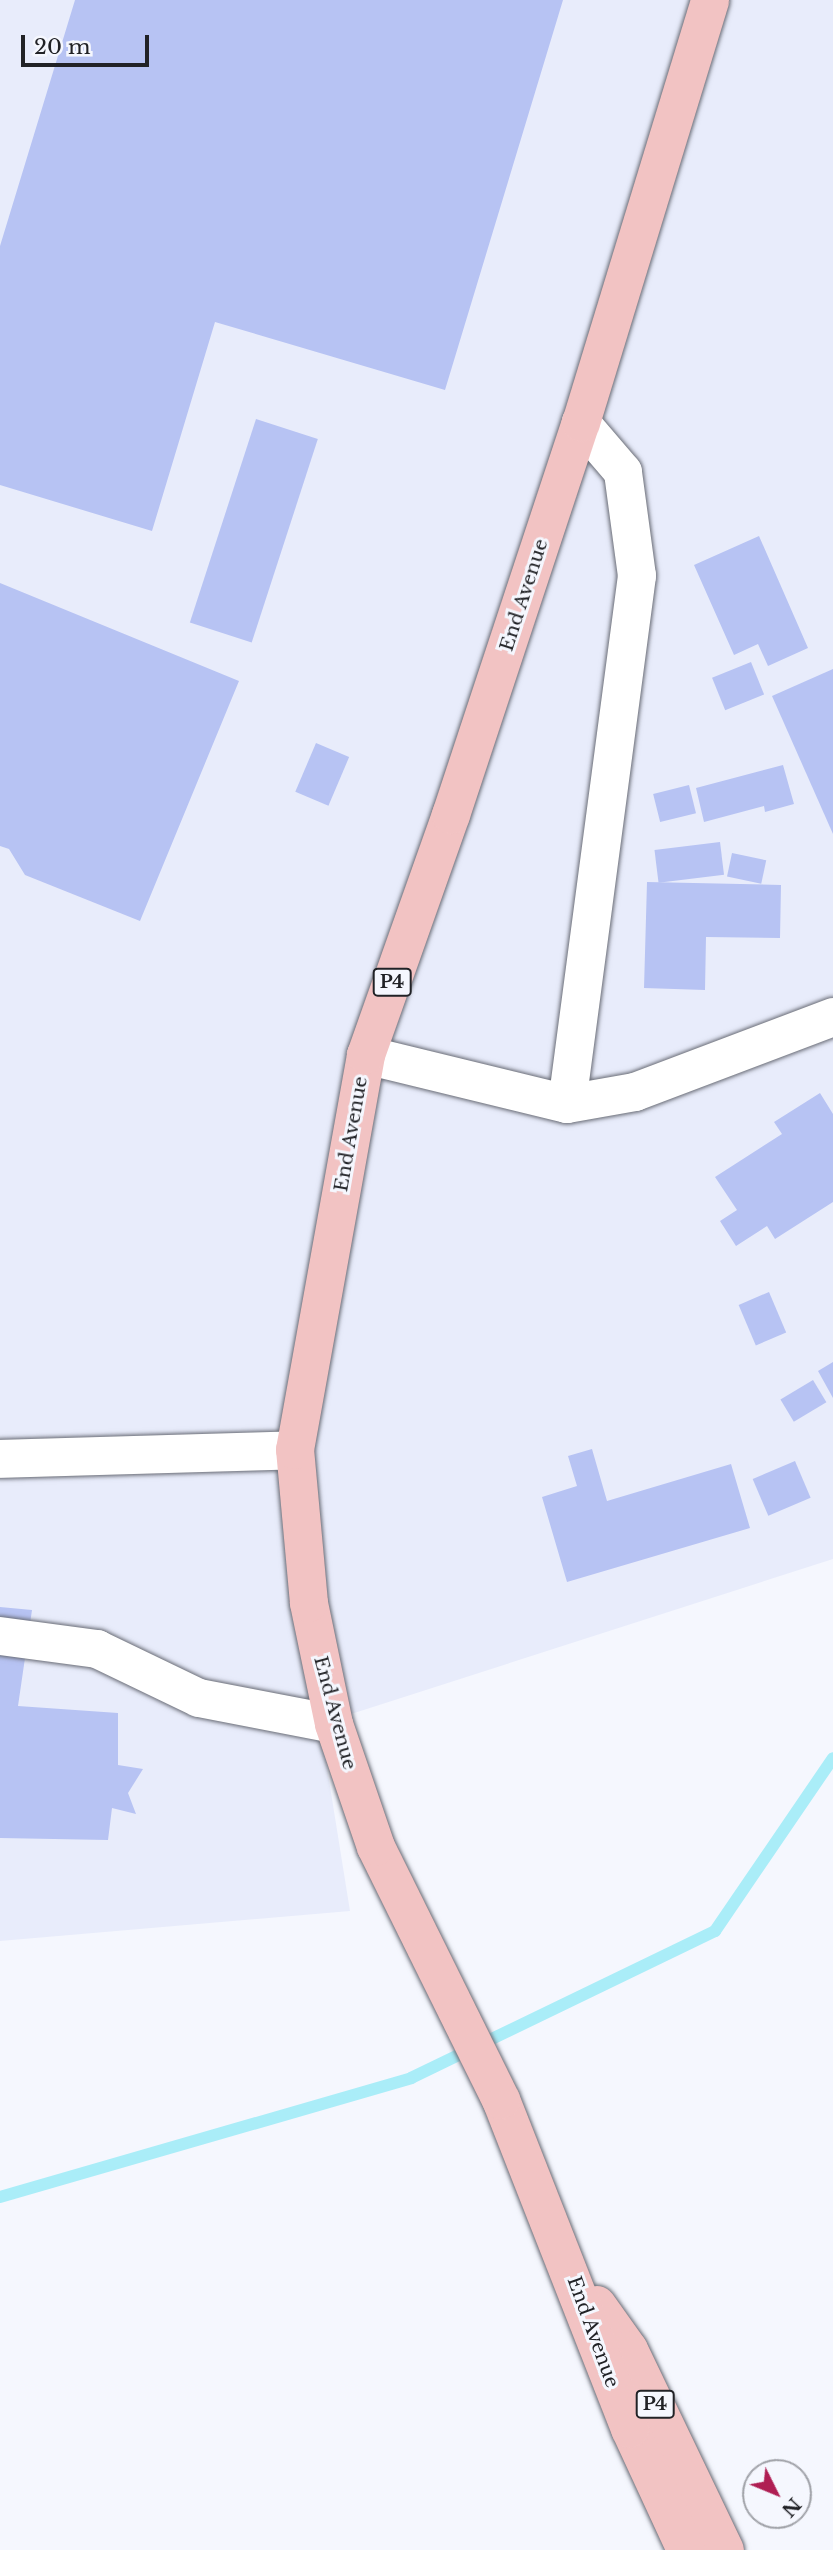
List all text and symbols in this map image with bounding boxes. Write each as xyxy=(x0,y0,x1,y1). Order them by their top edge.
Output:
scale bar xyxy=(24,21,152,65)
text: 20 m xyxy=(34,34,91,60)
street label: End Avenue xyxy=(495,536,553,654)
road number: P4 xyxy=(371,967,413,996)
street label: End Avenue xyxy=(330,1074,372,1194)
street label: End Avenue xyxy=(309,1653,361,1773)
street label: End Avenue xyxy=(562,2273,624,2391)
road number: P4 xyxy=(634,2390,676,2418)
north arrow xyxy=(742,2459,812,2529)
text: N xyxy=(777,2493,806,2522)

